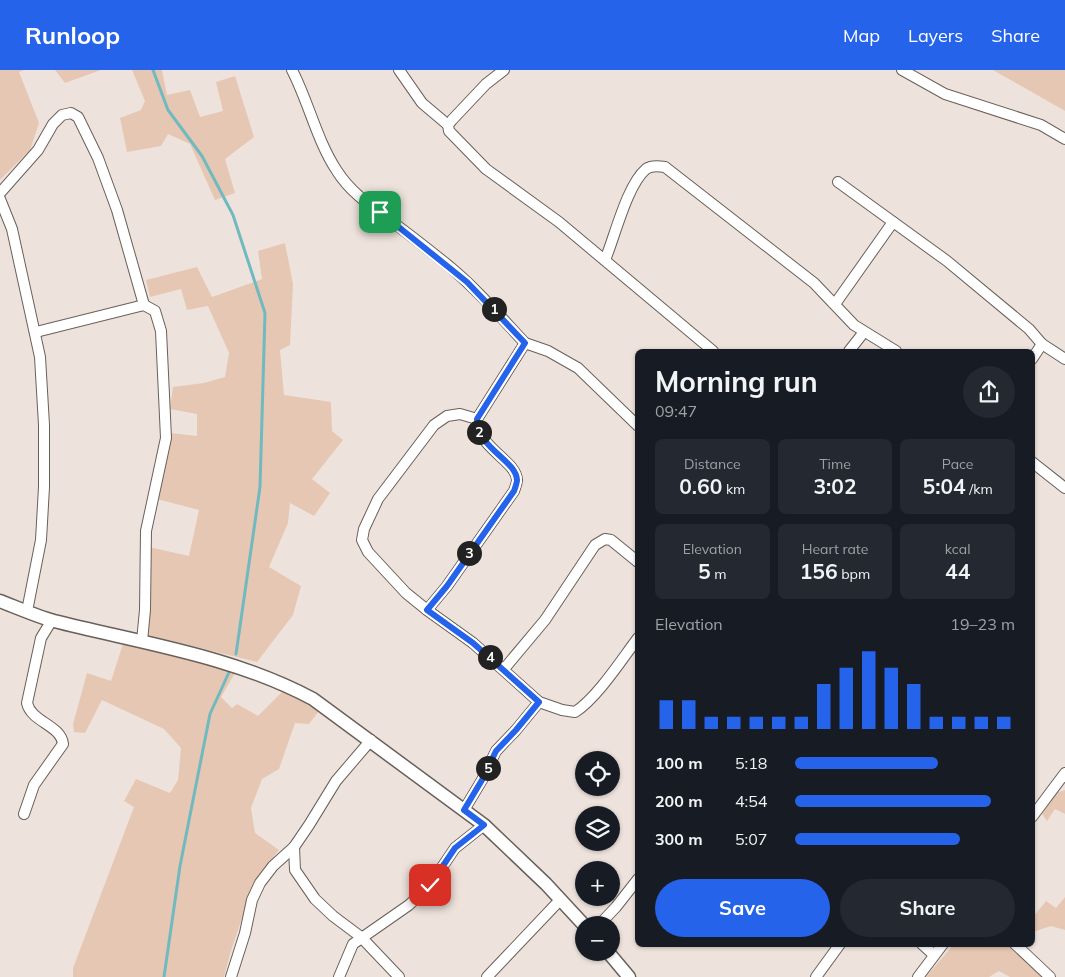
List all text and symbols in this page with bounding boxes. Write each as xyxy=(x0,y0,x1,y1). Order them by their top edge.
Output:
text: Runloop xyxy=(25,20,120,50)
text: Map xyxy=(843,24,880,47)
text: Layers xyxy=(908,24,963,47)
text: Share xyxy=(991,24,1040,47)
pin xyxy=(359,191,401,233)
icon: arrive xyxy=(366,198,394,226)
pin: 1 xyxy=(482,296,506,322)
text: 1 xyxy=(490,300,499,318)
text: Morning run xyxy=(655,364,818,399)
button: share xyxy=(963,366,1015,418)
text: 09:47 xyxy=(655,401,697,421)
pin: 2 xyxy=(466,420,492,444)
text: 2 xyxy=(475,423,484,441)
text: Distance xyxy=(684,455,741,473)
text: Time xyxy=(819,455,851,473)
text: Pace xyxy=(942,455,973,473)
text: 0.60 xyxy=(679,473,722,499)
text: 3:02 xyxy=(813,473,857,499)
text: 5:04 xyxy=(923,473,966,499)
text: km xyxy=(722,480,745,498)
text: /km xyxy=(966,480,993,498)
pin: 3 xyxy=(456,540,482,566)
text: Elevation xyxy=(683,540,742,558)
text: Heart rate xyxy=(802,540,868,558)
text: kcal xyxy=(945,540,970,558)
text: 3 xyxy=(465,544,474,562)
text: 5 xyxy=(698,558,711,584)
text: 156 xyxy=(800,558,838,584)
text: 44 xyxy=(945,558,970,584)
text: m xyxy=(711,565,727,583)
text: bpm xyxy=(838,565,870,583)
text: Elevation xyxy=(655,614,723,634)
text: 19–23 m xyxy=(950,614,1015,634)
pin: 4 xyxy=(478,644,502,670)
text: 4 xyxy=(486,648,495,666)
map controls xyxy=(575,751,620,961)
button: locate xyxy=(575,751,620,796)
text: 100 m xyxy=(655,753,703,773)
text: 5:18 xyxy=(735,753,767,773)
pin: 5 xyxy=(476,756,500,780)
text: 5 xyxy=(484,759,493,777)
text: 200 m xyxy=(655,791,703,811)
text: 4:54 xyxy=(735,791,767,811)
button: layers xyxy=(575,806,620,851)
text: 300 m xyxy=(655,829,703,849)
text: 5:07 xyxy=(735,829,767,849)
button: + xyxy=(575,861,620,906)
pin xyxy=(409,864,451,906)
icon: check xyxy=(416,871,444,899)
button: Save xyxy=(655,879,830,937)
button: Share xyxy=(840,879,1015,937)
button: − xyxy=(575,916,620,961)

